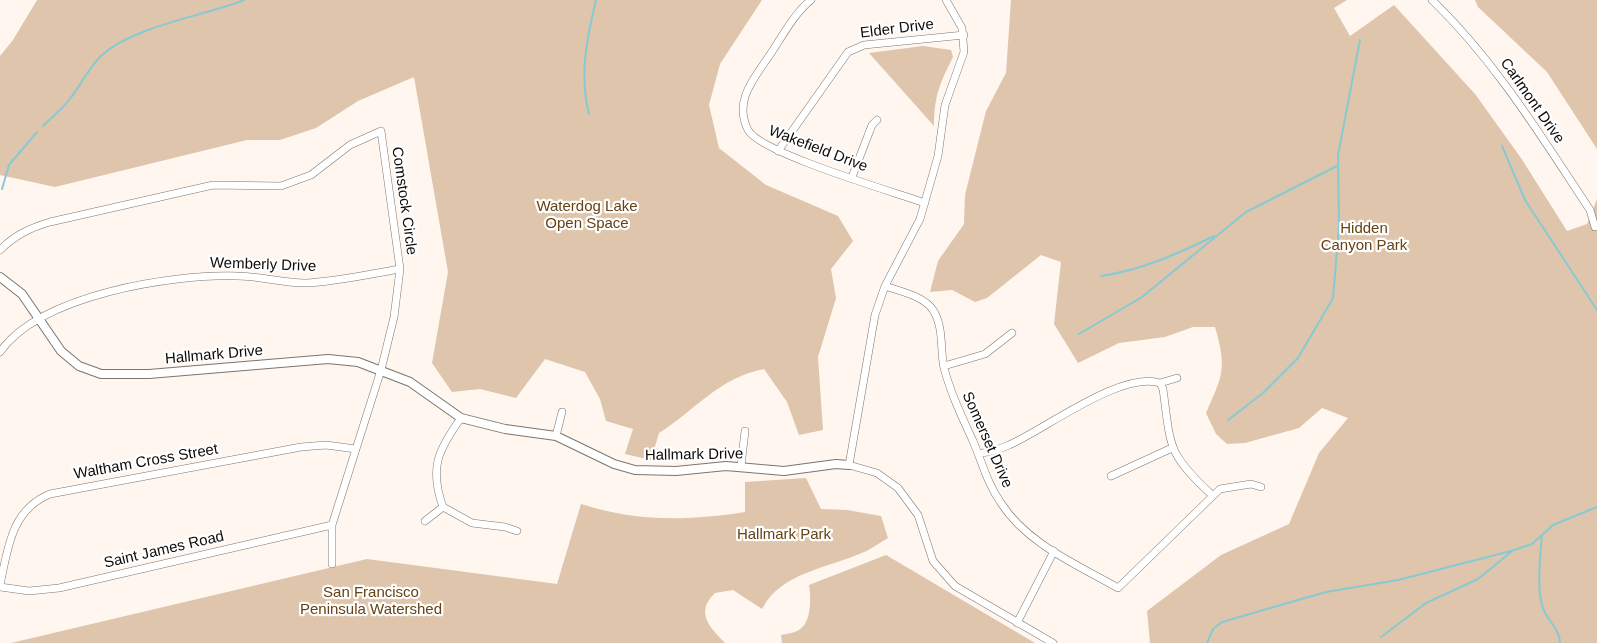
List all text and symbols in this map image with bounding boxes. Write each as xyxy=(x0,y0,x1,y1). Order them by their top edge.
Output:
street label: Elder Drive xyxy=(859,16,935,42)
street label: Carlmont Drive xyxy=(1496,55,1568,147)
street label: Wakefield Drive xyxy=(766,122,870,176)
street label: Comstock Circle xyxy=(387,146,421,256)
park label: Waterdog Lake Open Space xyxy=(536,198,638,233)
park label: Hidden Canyon Park xyxy=(1321,220,1407,255)
street label: Wemberly Drive xyxy=(210,254,316,276)
street label: Hallmark Drive xyxy=(164,342,264,368)
street label: Somerset Drive xyxy=(958,389,1016,491)
street label: Waltham Cross Street xyxy=(72,440,220,484)
street label: Hallmark Drive xyxy=(645,445,743,465)
park label: Hallmark Park xyxy=(737,526,831,544)
street label: Saint James Road xyxy=(102,527,226,573)
park label: San Francisco Peninsula Watershed xyxy=(300,584,442,619)

